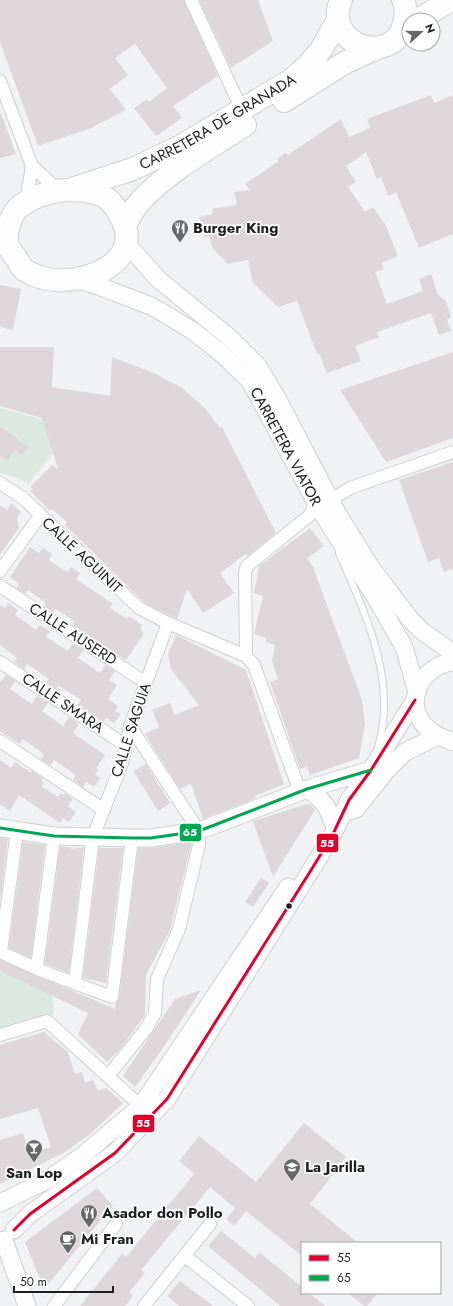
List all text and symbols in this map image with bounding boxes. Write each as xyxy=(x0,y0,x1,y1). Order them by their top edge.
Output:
north arrow xyxy=(401,12,441,52)
text: N xyxy=(421,21,439,35)
street label: CARRETERA DE GRANADA xyxy=(136,68,300,175)
place label: Burger King xyxy=(193,217,278,239)
restaurant icon: Burger King xyxy=(170,218,190,243)
street label: CARRETERA VIATOR xyxy=(244,383,327,510)
street label: CALLE AGUINIT xyxy=(37,512,127,598)
street label: CALLE AUSERD xyxy=(25,597,121,671)
street label: CALLE SMARA xyxy=(18,667,109,739)
street label: CALLE SAGUIA xyxy=(105,680,157,780)
line badge: 65 xyxy=(179,823,202,842)
text: 65 xyxy=(183,824,197,840)
line badge: 55 xyxy=(316,833,339,853)
text: 55 xyxy=(320,835,334,851)
unlabelled marker xyxy=(284,901,294,911)
line badge: 55 xyxy=(132,1114,155,1133)
text: 55 xyxy=(136,1115,150,1131)
bar icon: San Lop xyxy=(24,1138,44,1163)
place label: La Jarilla xyxy=(305,1156,365,1178)
school or university icon: La Jarilla xyxy=(282,1157,302,1182)
place label: San Lop xyxy=(6,1162,62,1184)
place label: Asador don Pollo xyxy=(101,1202,223,1224)
restaurant icon: Asador don Pollo xyxy=(79,1203,99,1228)
place label: Mi Fran xyxy=(81,1228,134,1250)
cafe icon: Mi Fran xyxy=(58,1229,78,1254)
legend xyxy=(301,1242,441,1294)
text: 55 xyxy=(337,1249,351,1267)
scale bar xyxy=(14,1268,113,1294)
text: 65 xyxy=(337,1269,351,1287)
text: 50 m xyxy=(20,1273,47,1291)

